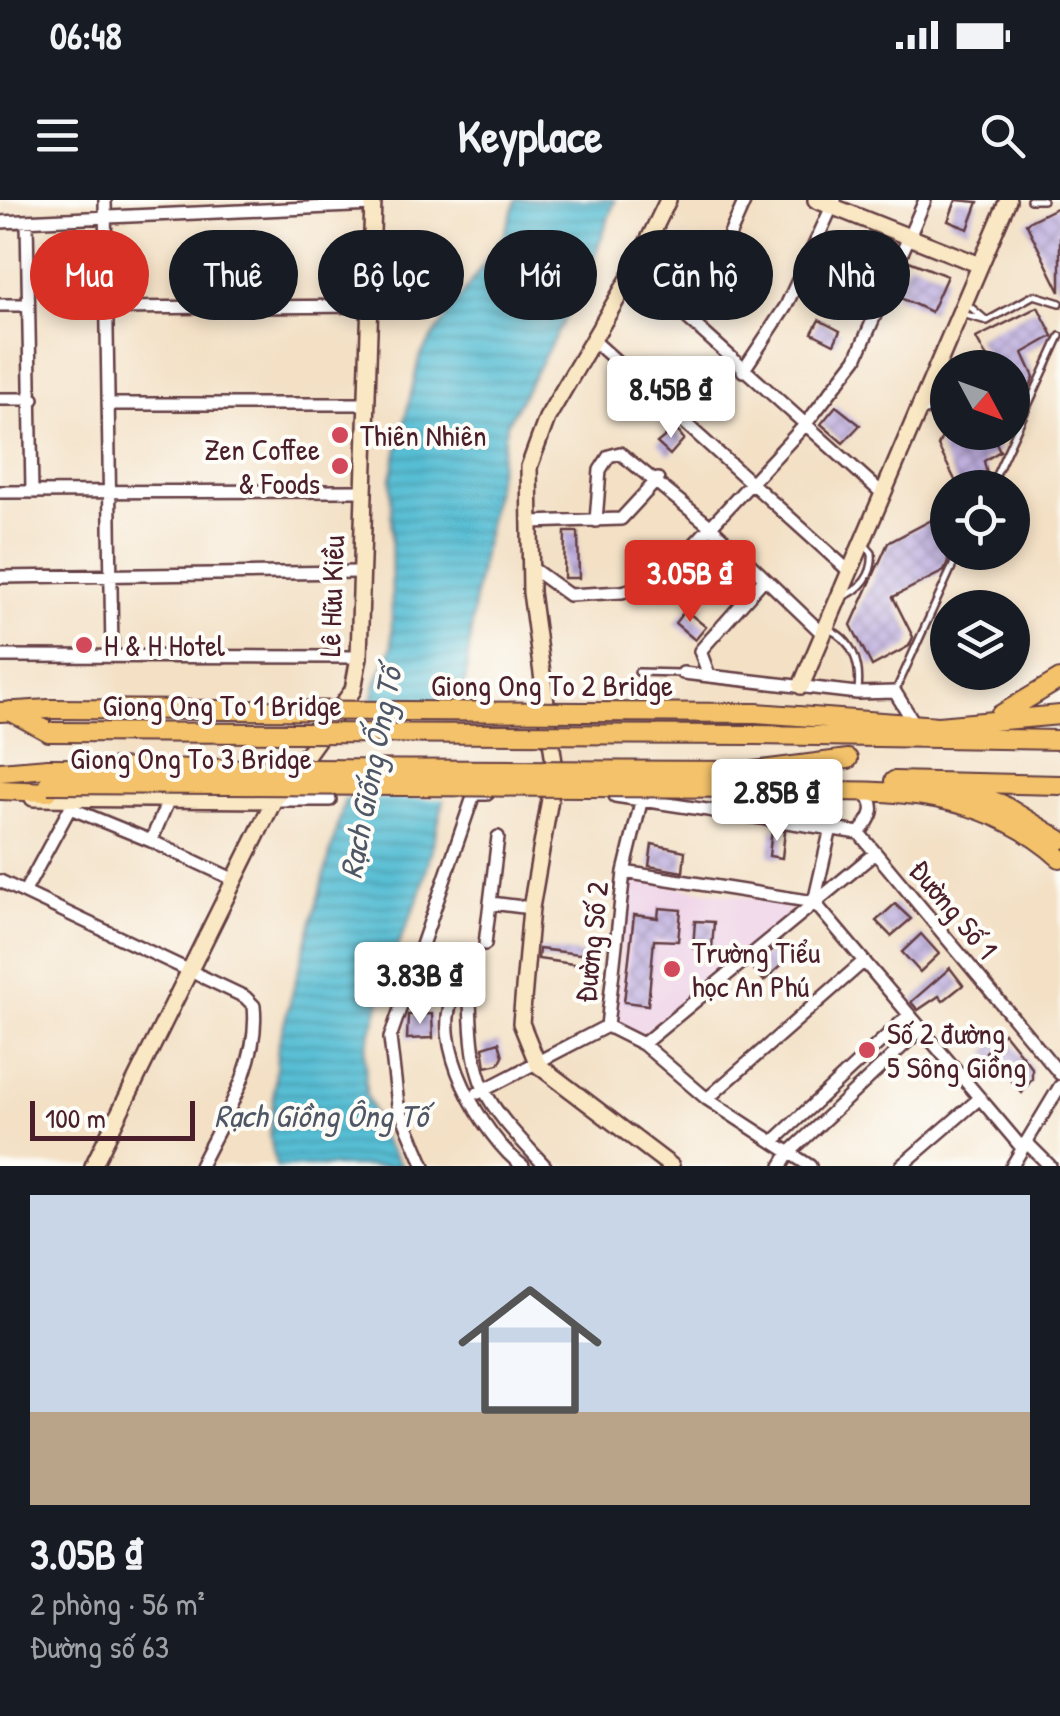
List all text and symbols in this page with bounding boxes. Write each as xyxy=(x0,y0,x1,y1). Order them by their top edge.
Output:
text: 06:48 xyxy=(50,9,122,61)
text: Keyplace xyxy=(458,105,602,166)
icon: menu xyxy=(30,108,85,163)
icon: search xyxy=(975,108,1030,163)
chip: Mua xyxy=(30,230,149,320)
chip: Thuê xyxy=(169,230,298,320)
chip: Bộ lọc xyxy=(318,230,464,320)
chip: Mới xyxy=(484,230,597,320)
chip: Căn hộ xyxy=(617,230,773,320)
chip: Nhà xyxy=(793,230,910,320)
north arrow xyxy=(930,350,1030,450)
map controls xyxy=(930,350,1030,690)
pin: 8.45B ₫ xyxy=(579,356,763,441)
text: 8.45B ₫ xyxy=(629,367,713,410)
place label: Thiên Nhiên xyxy=(360,415,487,455)
marker: Thiên Nhiên xyxy=(329,424,351,446)
place label: Zen Coffee & Foods xyxy=(204,429,320,503)
marker: Zen Coffee & Foods xyxy=(329,455,351,477)
button: locate xyxy=(930,470,1030,570)
street label: Lê Hữu Kiều xyxy=(309,535,353,657)
pin: 3.05B ₫ xyxy=(598,540,782,625)
text: 3.05B ₫ xyxy=(647,551,733,594)
button: layers xyxy=(930,590,1030,690)
place label: H & H Hotel xyxy=(104,625,225,665)
marker: H & H Hotel xyxy=(73,634,95,656)
water label: Rạch Giống Ống Tố xyxy=(329,656,413,882)
street label: Giong Ong To 2 Bridge xyxy=(431,665,673,705)
street label: Giong Ong To 1 Bridge xyxy=(103,685,341,725)
street label: Giong Ong To 3 Bridge xyxy=(70,738,312,778)
pin: 2.85B ₫ xyxy=(685,759,869,844)
text: 2.85B ₫ xyxy=(734,770,820,813)
street label: Đường Số 1 xyxy=(901,851,1007,967)
street label: Đường Số 2 xyxy=(565,880,617,1004)
place label: Trường Tiểu học An Phú xyxy=(692,932,820,1006)
pin: 3.83B ₫ xyxy=(328,942,512,1027)
text: 3.83B ₫ xyxy=(376,953,464,996)
marker: Trường Tiểu học An Phú xyxy=(661,958,683,980)
place label: Số 2 đường 5 Sông Giồng xyxy=(887,1013,1026,1087)
marker: Số 2 đường 5 Sông Giồng xyxy=(856,1039,878,1061)
water label: Rạch Giồng Ông Tố xyxy=(214,1094,436,1137)
scale bar xyxy=(30,1096,195,1140)
text: 100 m xyxy=(45,1099,106,1137)
icon: home xyxy=(440,1260,620,1440)
text: 3.05B ₫ xyxy=(30,1525,144,1582)
text: 2 phòng · 56 m² xyxy=(30,1582,205,1625)
text: Đường số 63 xyxy=(30,1625,169,1668)

